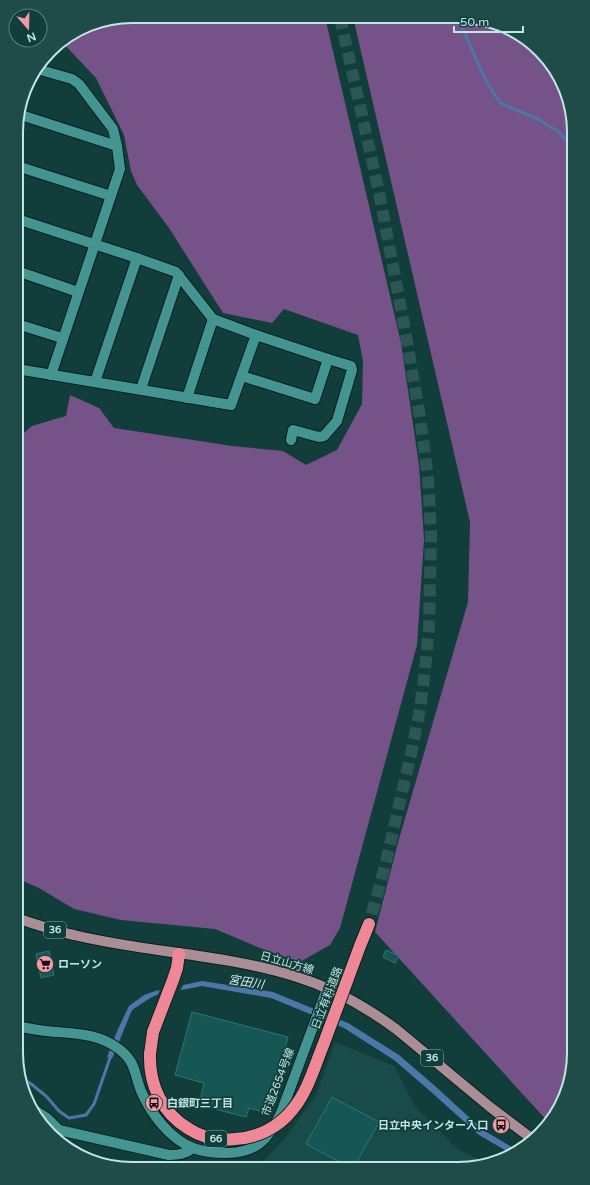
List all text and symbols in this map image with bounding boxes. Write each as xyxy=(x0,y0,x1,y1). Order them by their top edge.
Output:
north arrow xyxy=(8,8,48,48)
scale bar xyxy=(454,8,523,34)
text: 50 m xyxy=(460,15,489,29)
text: N xyxy=(25,29,38,45)
road number: 36 xyxy=(44,922,66,938)
street label: 日立山方線 xyxy=(259,949,315,977)
supermarket icon: ローソン xyxy=(35,954,55,974)
place label: ローソン xyxy=(58,958,102,971)
street label: 日立有料道路 xyxy=(309,965,345,1031)
water label: 宮田川 xyxy=(227,972,267,992)
street label: 市道2654号線 xyxy=(259,1046,297,1118)
road number: 36 xyxy=(421,1050,443,1066)
bus stop icon: 白銀町三丁目 xyxy=(144,1093,164,1113)
place label: 白銀町三丁目 xyxy=(167,1097,233,1110)
bus stop icon: 日立中央インター入口 xyxy=(491,1115,511,1135)
place label: 日立中央インター入口 xyxy=(378,1119,488,1132)
road number: 66 xyxy=(205,1131,227,1147)

